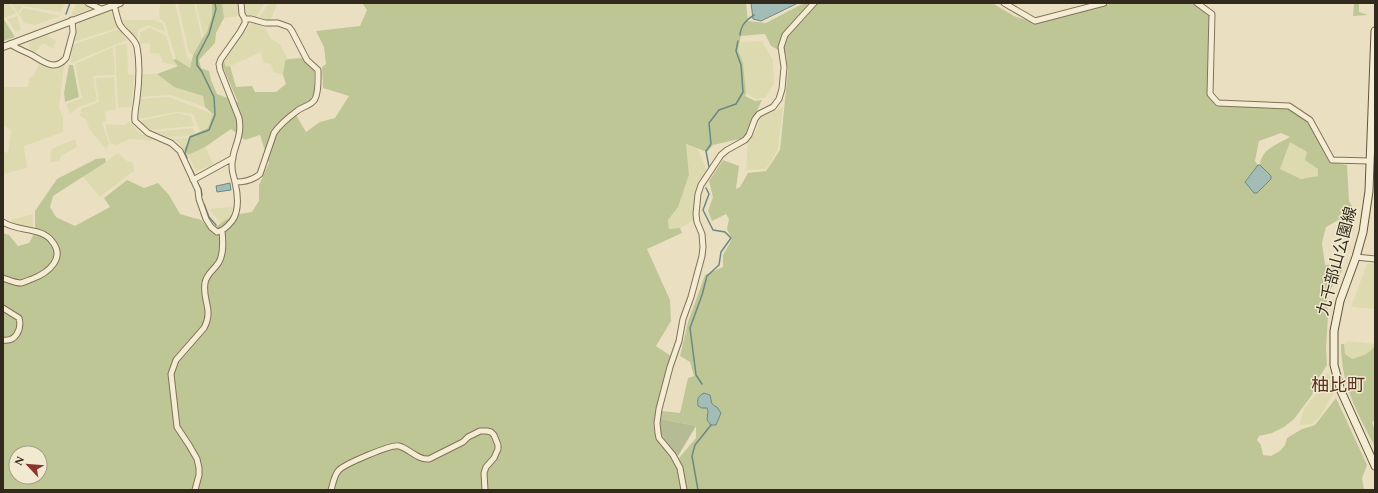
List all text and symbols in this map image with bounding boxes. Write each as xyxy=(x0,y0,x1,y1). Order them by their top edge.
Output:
street label: 九千部山公園線 xyxy=(1311,204,1363,318)
district label: 柚比町 xyxy=(1311,372,1365,399)
north arrow xyxy=(8,445,48,485)
text: N xyxy=(10,453,29,469)

